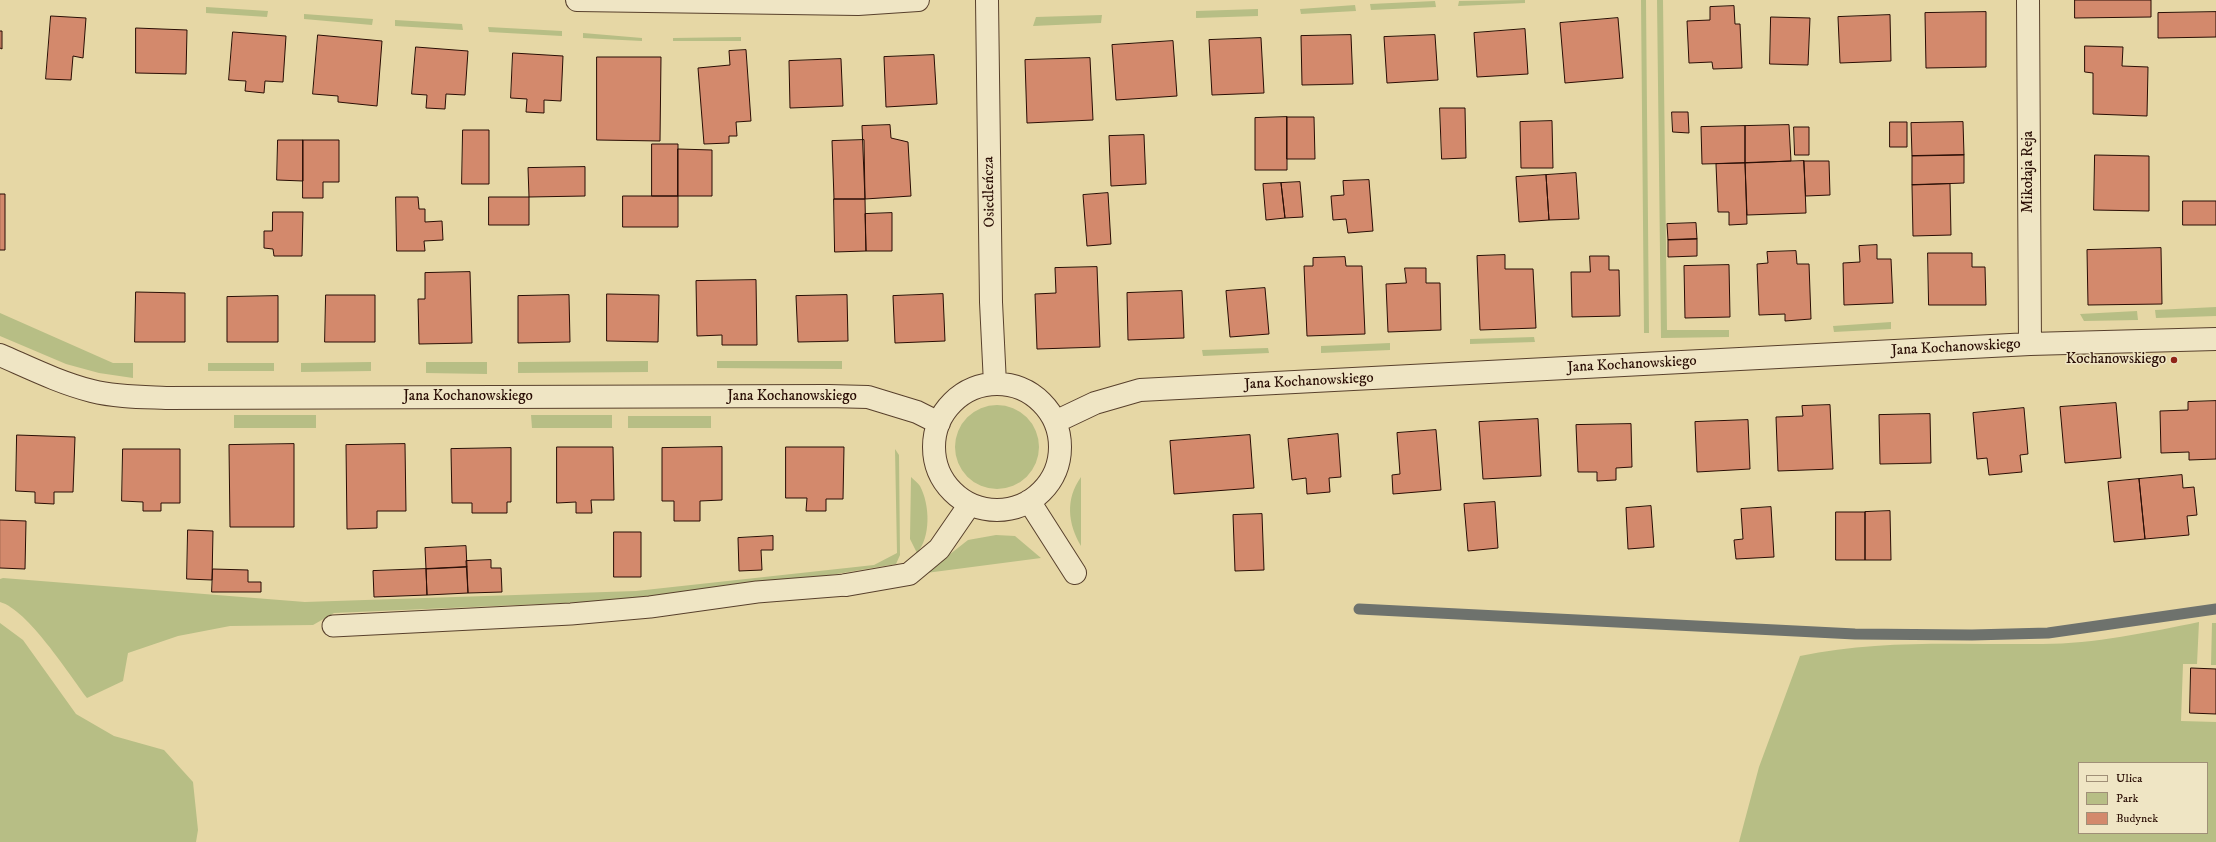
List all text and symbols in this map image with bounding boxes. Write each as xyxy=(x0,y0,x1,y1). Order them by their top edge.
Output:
street label: Mikołaja Reja xyxy=(2020,131,2038,213)
street label: Osiedleńcza xyxy=(980,156,1000,228)
street label: Jana Kochanowskiego xyxy=(1891,336,2021,360)
place label: Kochanowskiego xyxy=(2066,351,2166,369)
street label: Jana Kochanowskiego xyxy=(1567,353,1697,377)
marker: Kochanowskiego xyxy=(2169,355,2179,365)
street label: Jana Kochanowskiego xyxy=(1244,370,1374,394)
street label: Jana Kochanowskiego xyxy=(403,388,533,406)
street label: Jana Kochanowskiego xyxy=(727,388,857,406)
legend xyxy=(2078,762,2208,834)
text: Ulica xyxy=(2116,771,2142,786)
text: Park xyxy=(2116,791,2138,806)
text: Budynek xyxy=(2116,811,2158,826)

